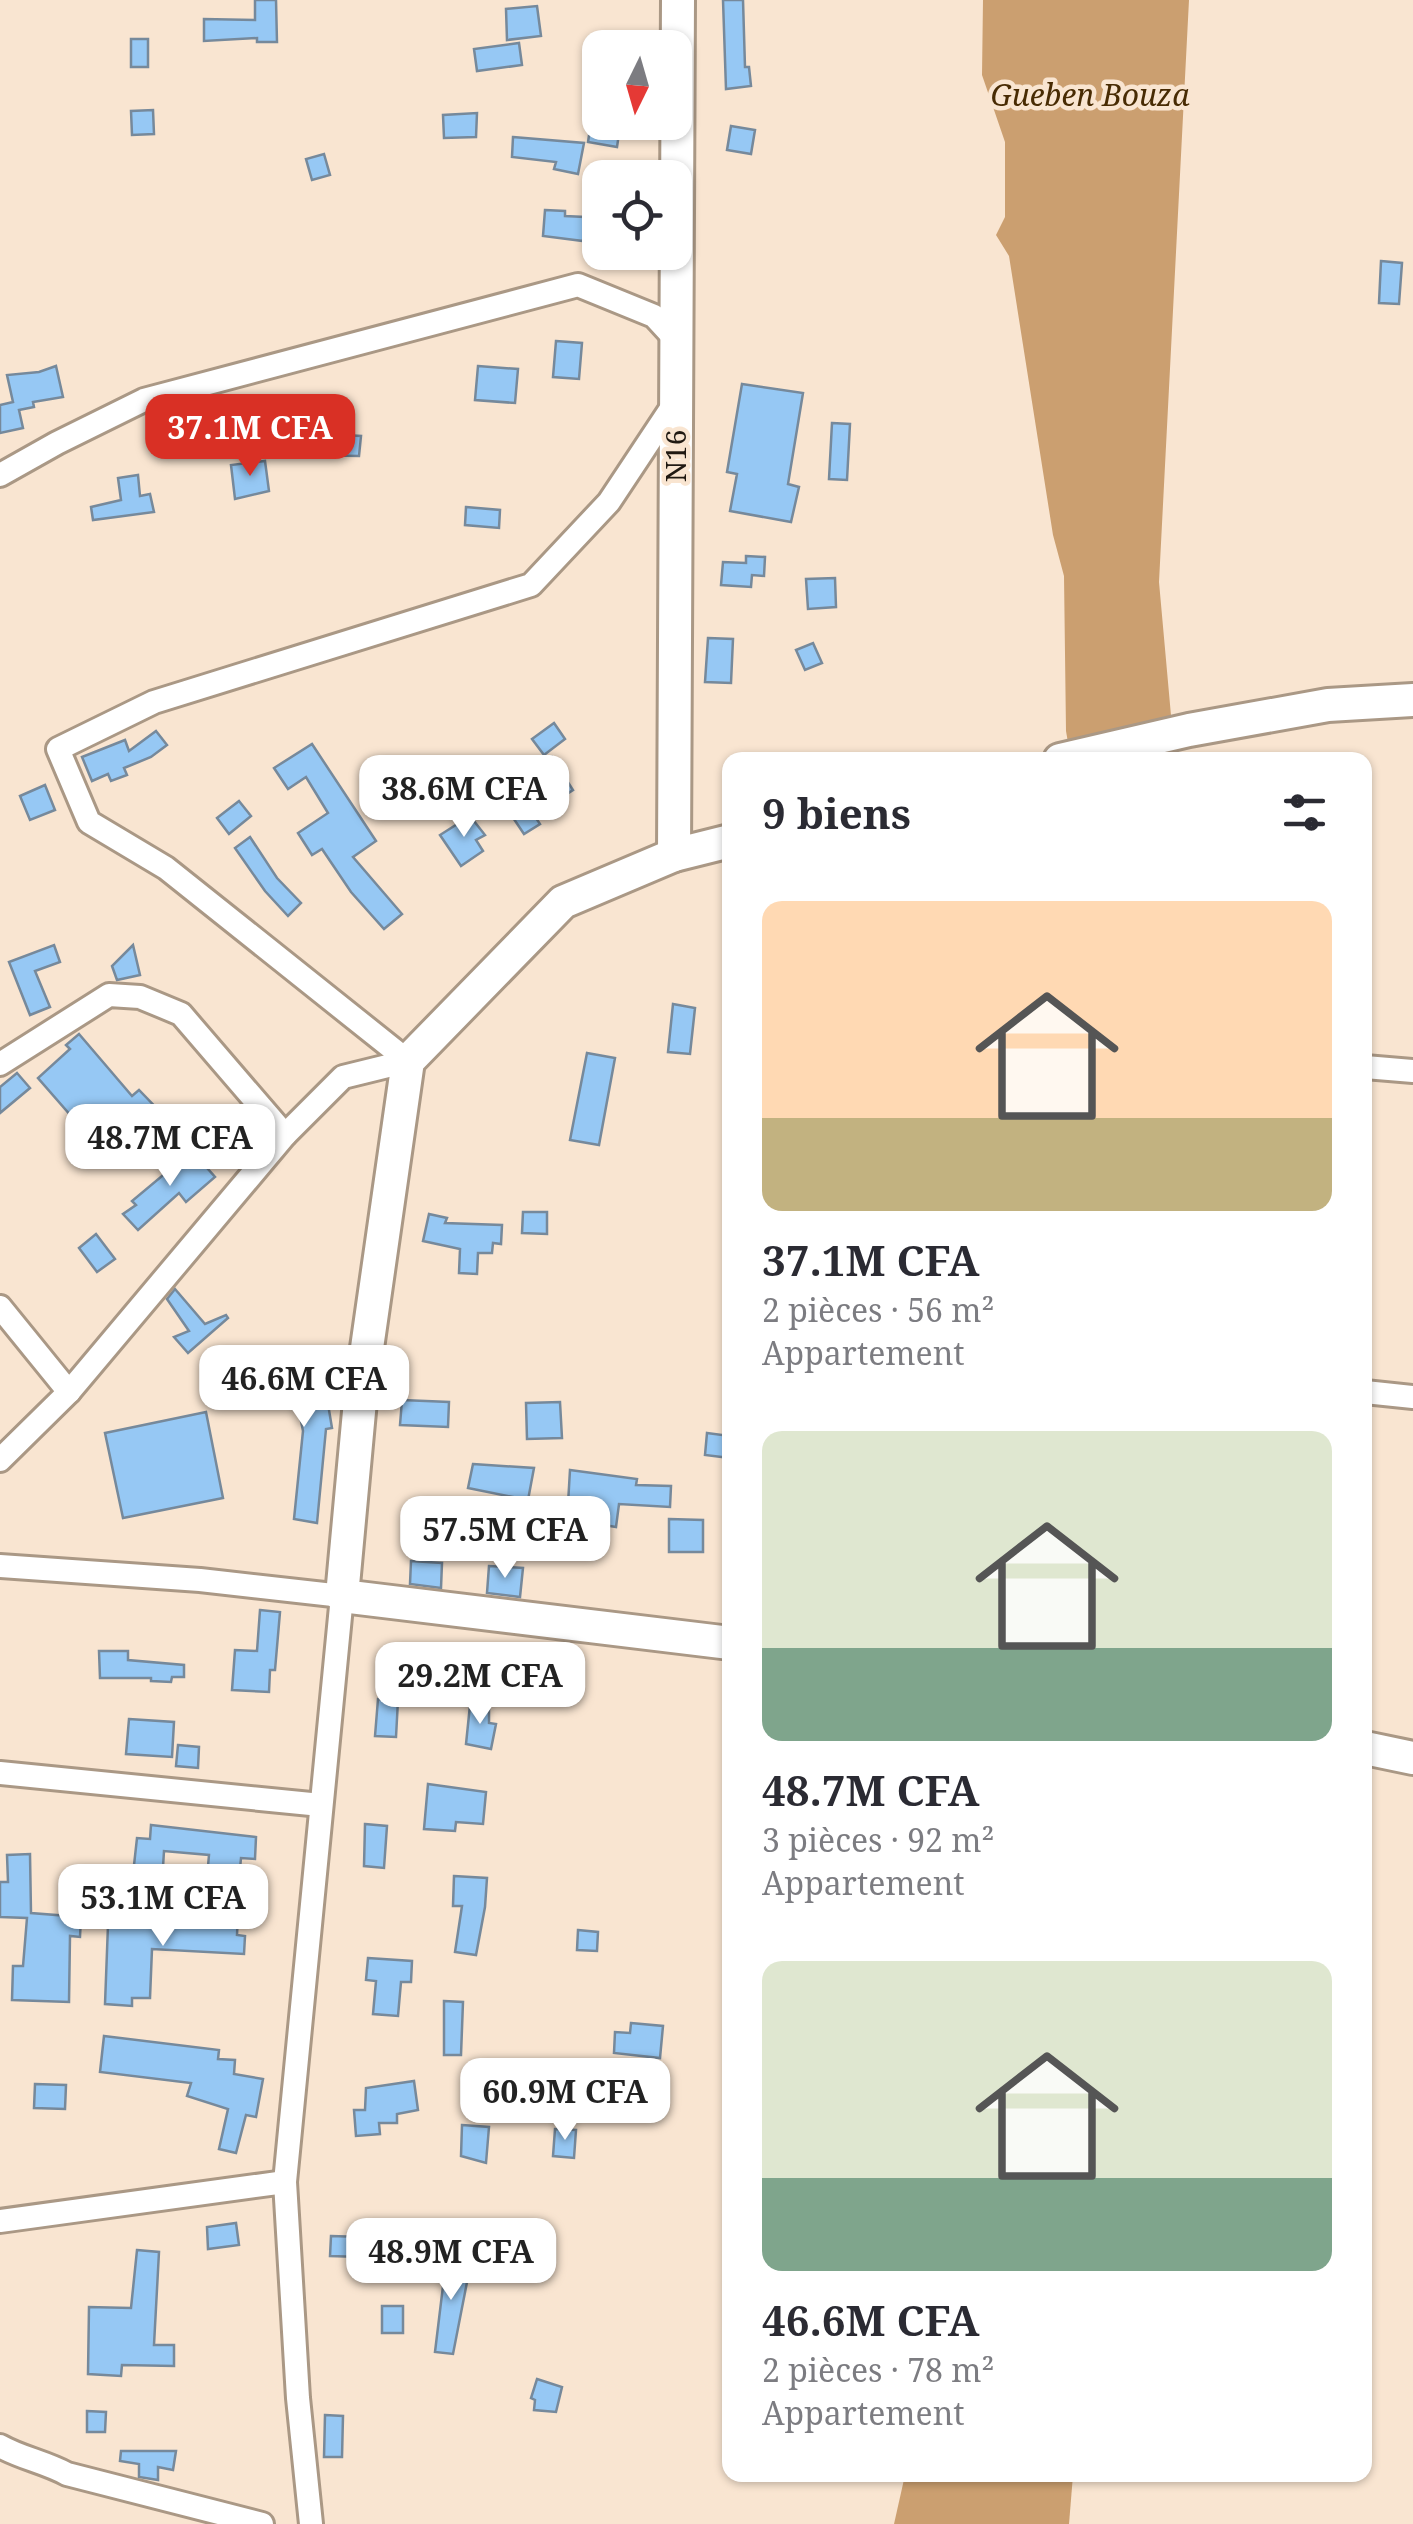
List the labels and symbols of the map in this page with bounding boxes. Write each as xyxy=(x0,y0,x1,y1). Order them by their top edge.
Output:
north arrow xyxy=(582,30,692,140)
water label: Gueben Bouza xyxy=(990,74,1190,115)
pin: 37.1M CFA xyxy=(136,394,364,479)
street label: N16 xyxy=(656,430,694,482)
pin: 38.6M CFA xyxy=(350,755,578,840)
pin: 48.7M CFA xyxy=(56,1104,284,1189)
pin: 46.6M CFA xyxy=(190,1345,418,1430)
pin: 57.5M CFA xyxy=(391,1496,619,1581)
pin: 29.2M CFA xyxy=(366,1642,594,1727)
pin: 53.1M CFA xyxy=(49,1864,277,1949)
pin: 60.9M CFA xyxy=(451,2058,679,2143)
pin: 48.9M CFA xyxy=(337,2218,565,2303)

